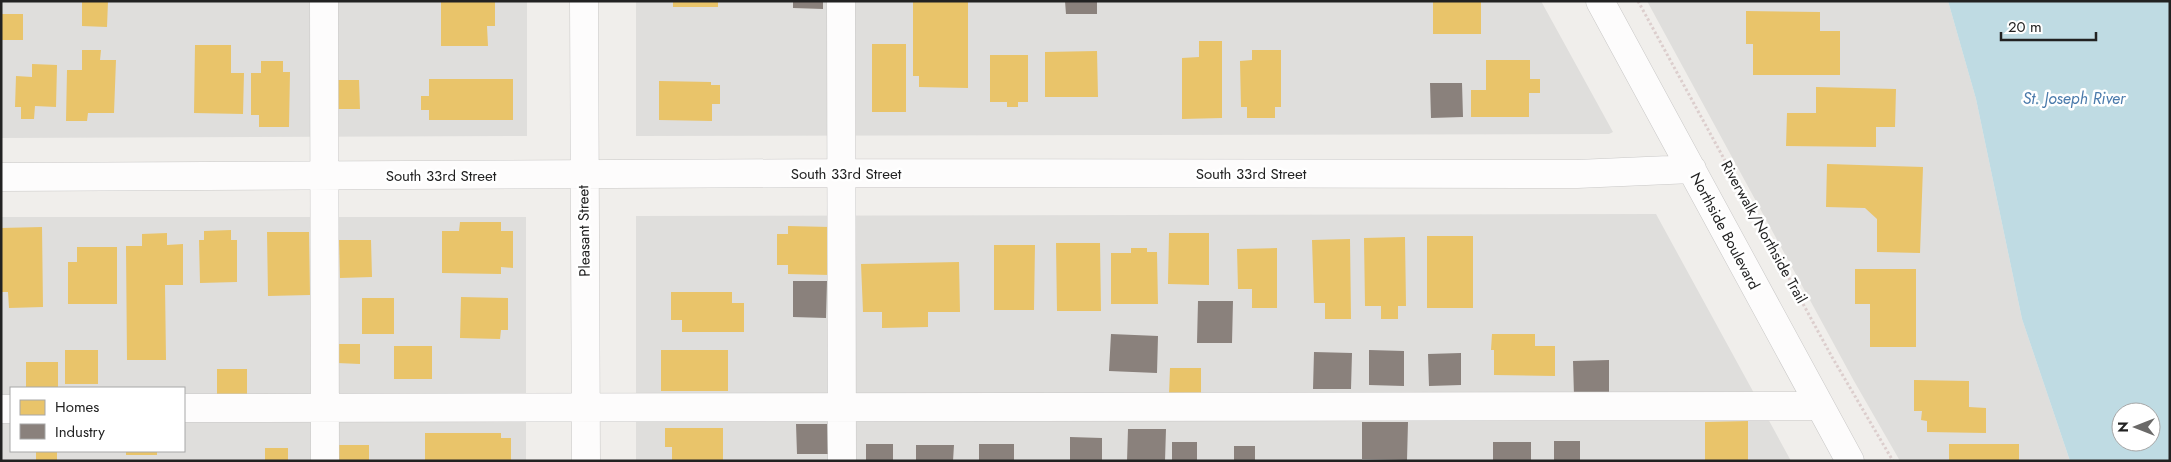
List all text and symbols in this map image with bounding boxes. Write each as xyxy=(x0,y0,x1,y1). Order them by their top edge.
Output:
scale bar xyxy=(2001,10,2096,42)
text: 20 m xyxy=(2008,16,2042,38)
water label: St. Joseph River xyxy=(2023,87,2127,110)
street label: Riverwalk/Northside Trail xyxy=(1716,157,1812,307)
street label: South 33rd Street xyxy=(791,163,902,185)
street label: South 33rd Street xyxy=(1196,163,1307,185)
street label: South 33rd Street xyxy=(386,165,497,187)
street label: Northside Boulevard xyxy=(1685,168,1765,294)
street label: Pleasant Street xyxy=(572,185,596,277)
legend xyxy=(10,387,185,452)
text: Homes xyxy=(55,396,99,418)
north arrow xyxy=(2111,402,2161,452)
text: Industry xyxy=(55,421,105,443)
text: N xyxy=(2113,421,2133,433)

